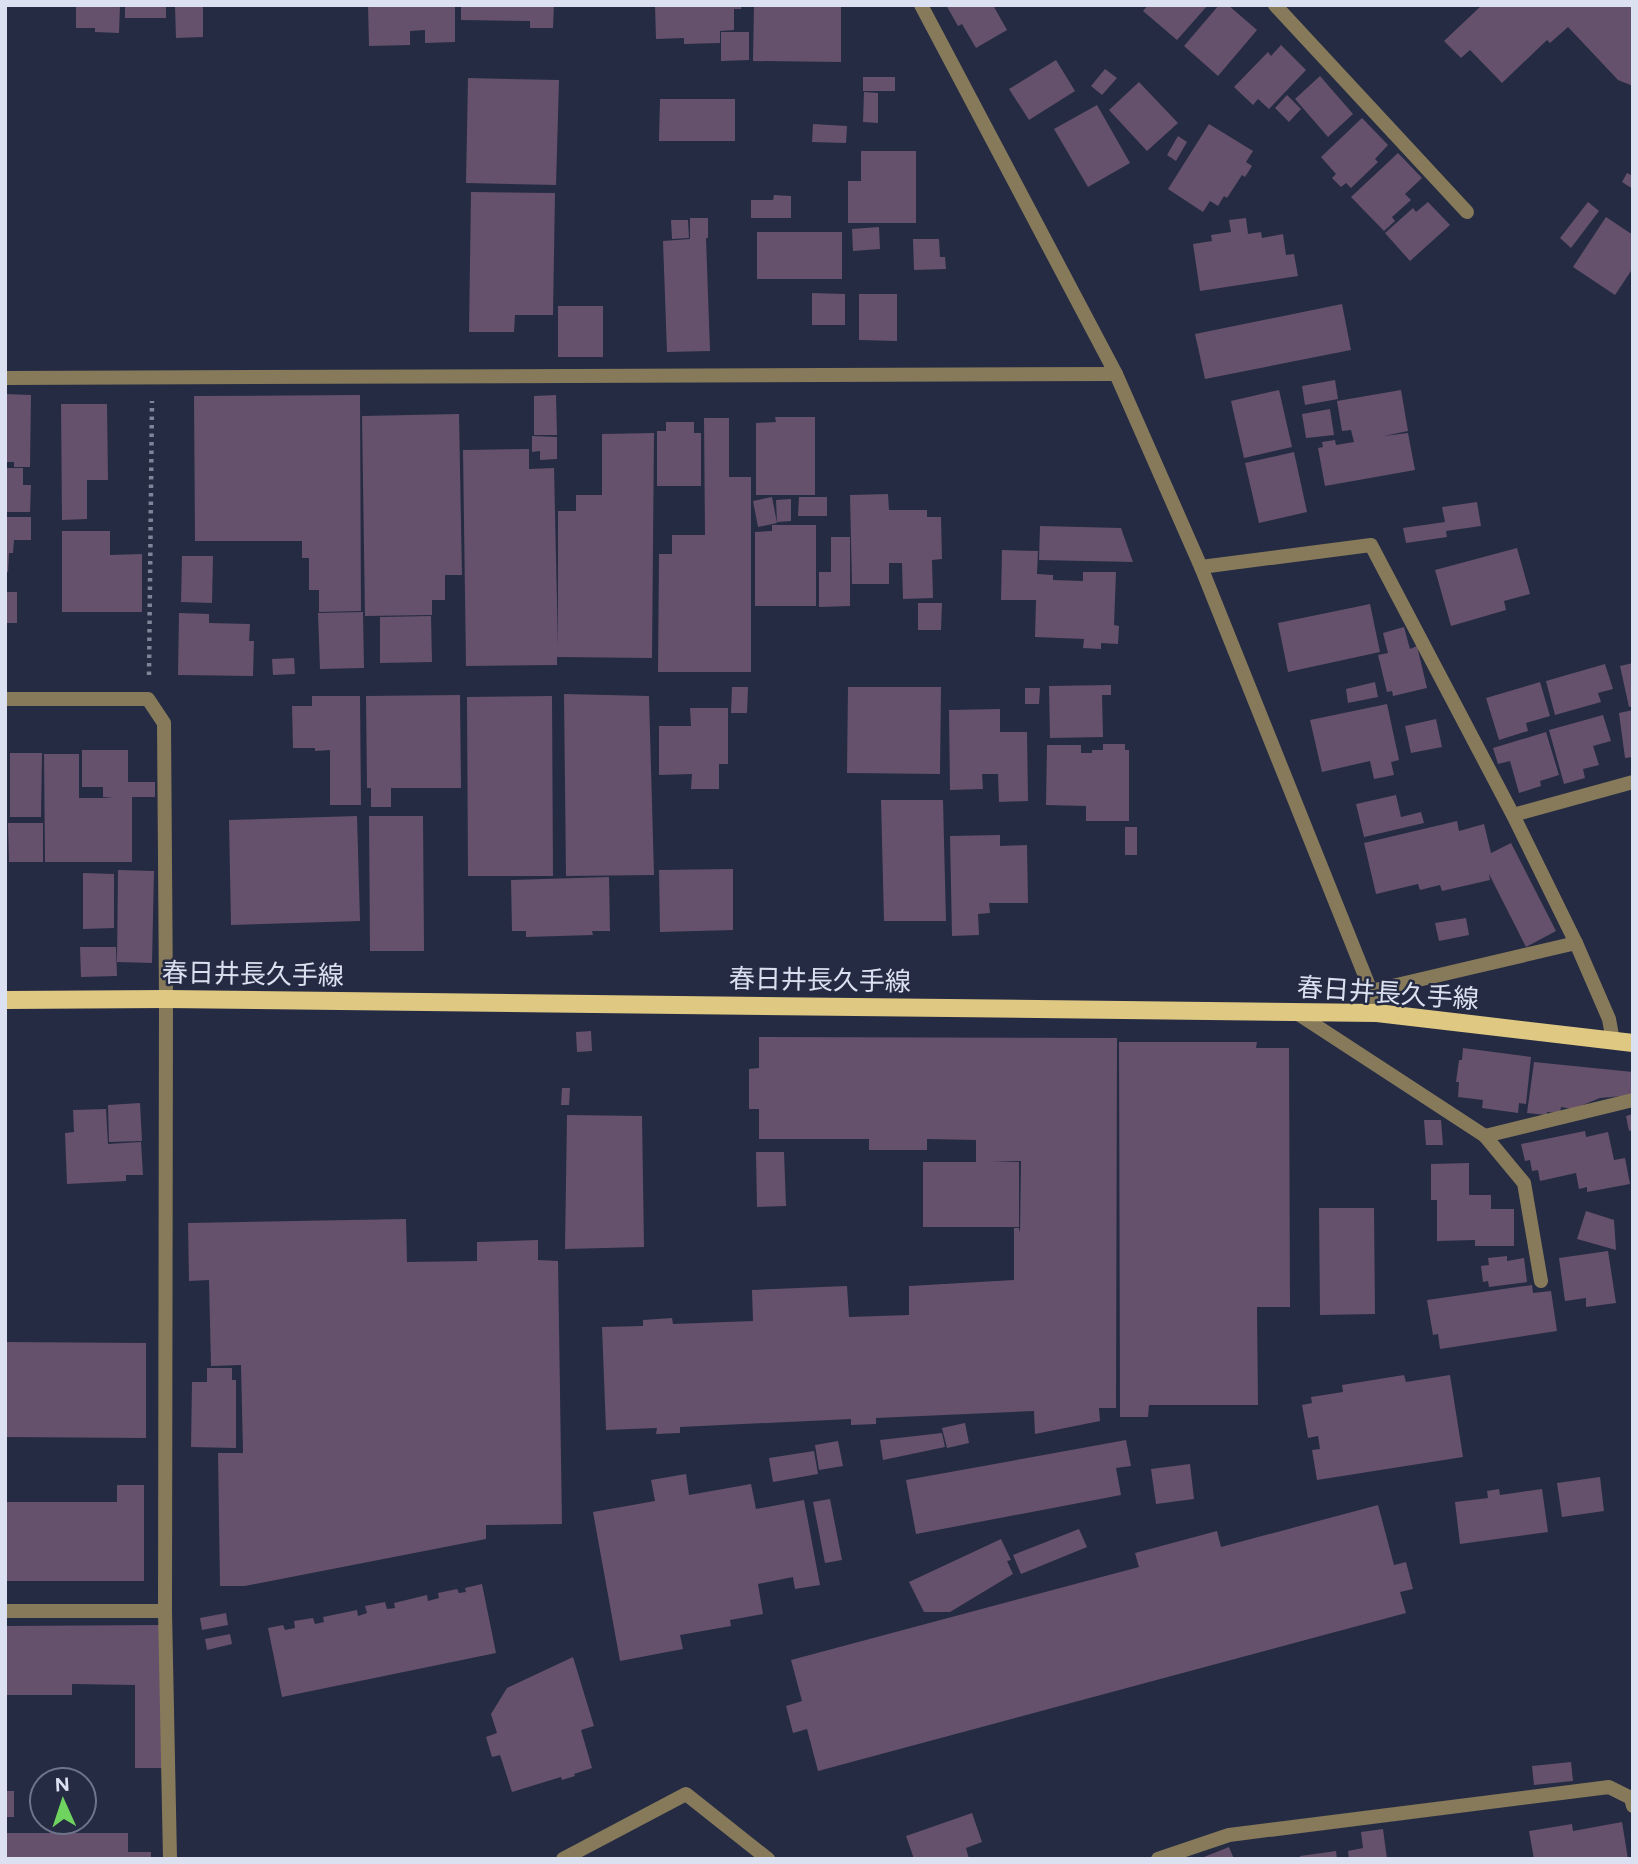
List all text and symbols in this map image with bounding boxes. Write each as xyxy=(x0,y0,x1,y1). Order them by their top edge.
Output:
street label: 春日井長久手線 xyxy=(162,956,344,992)
street label: 春日井長久手線 xyxy=(729,962,911,998)
street label: 春日井長久手線 xyxy=(1296,971,1480,1015)
north arrow xyxy=(28,1766,98,1836)
text: N xyxy=(54,1773,70,1796)

